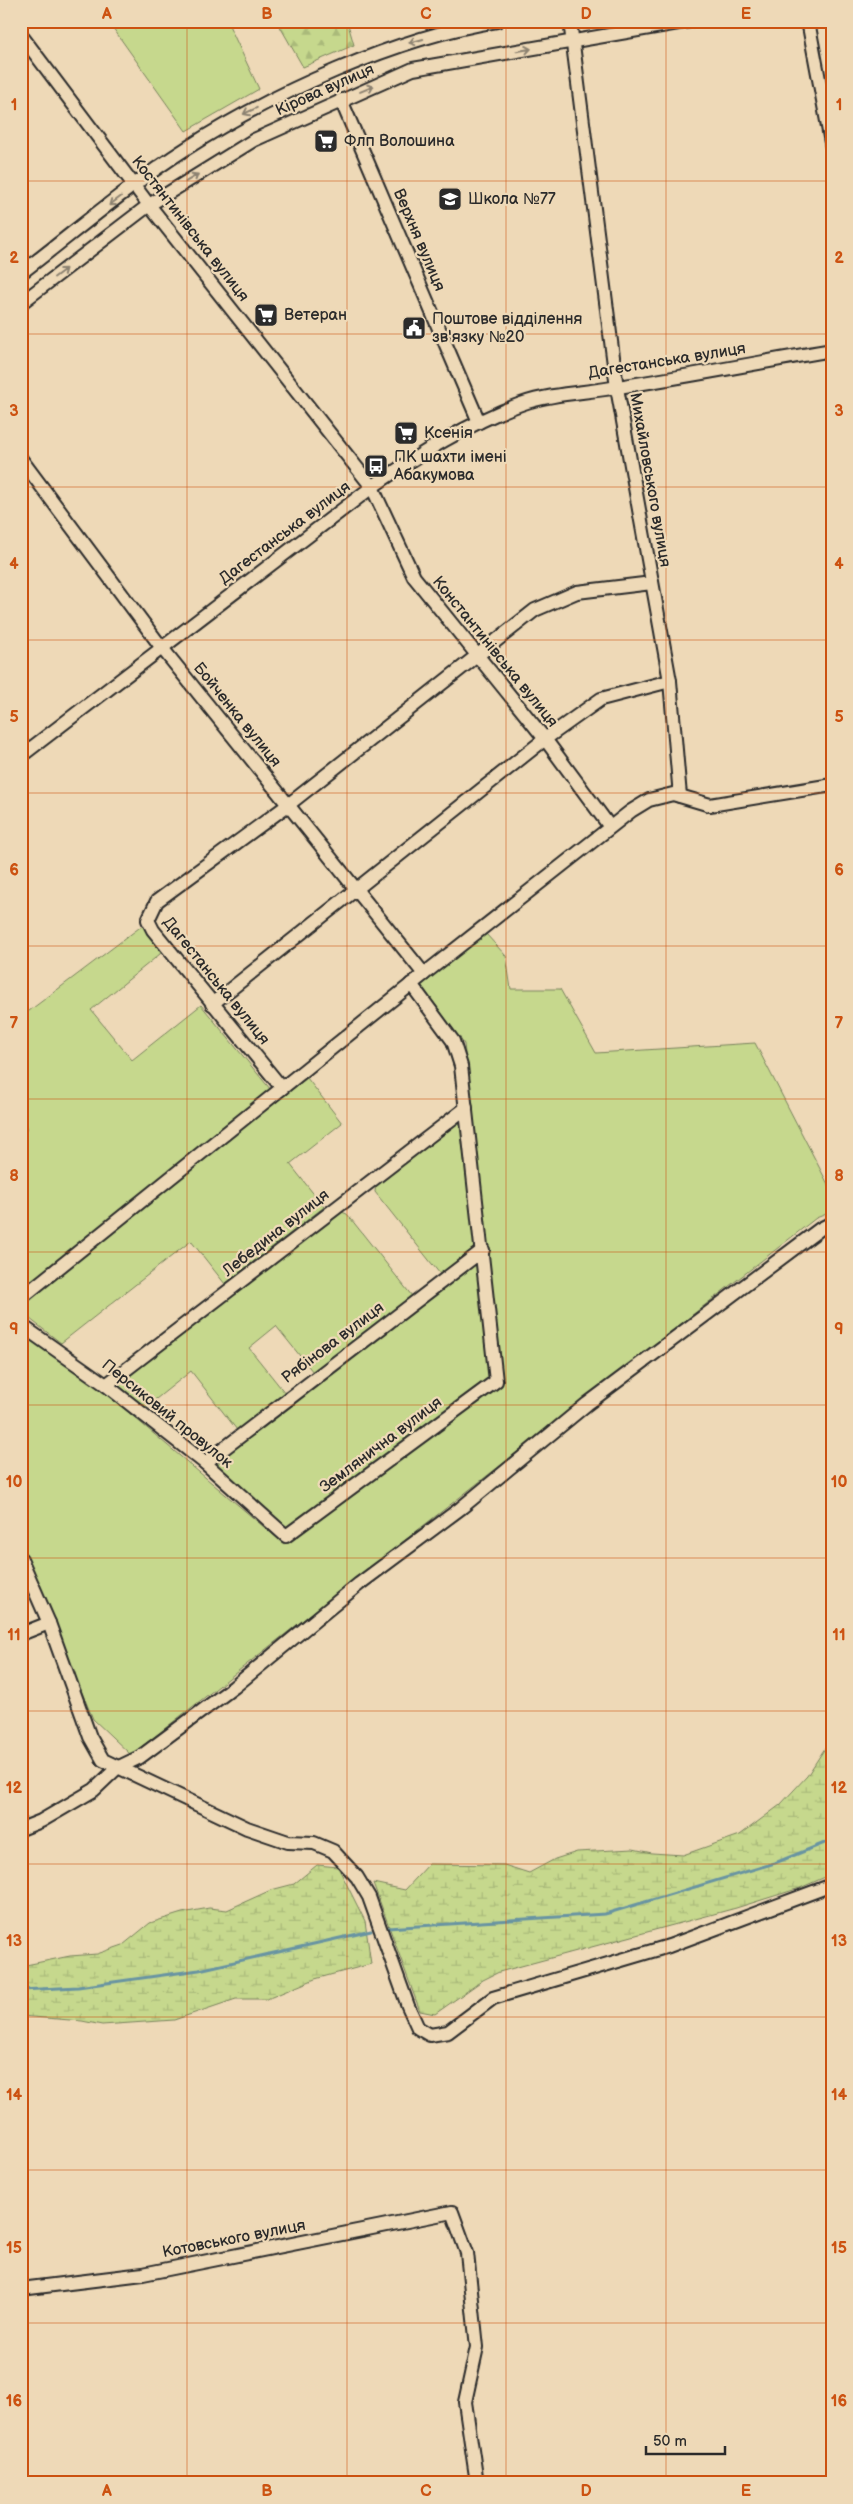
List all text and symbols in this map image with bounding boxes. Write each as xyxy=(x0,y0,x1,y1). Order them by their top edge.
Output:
text: A xyxy=(101,5,112,24)
text: B xyxy=(261,5,273,24)
text: C xyxy=(420,5,432,24)
text: D xyxy=(580,5,592,24)
text: E xyxy=(741,5,751,24)
one-way arrow xyxy=(408,37,424,47)
one-way arrow xyxy=(516,45,532,55)
street label: Кірова вулиця xyxy=(273,60,377,120)
one-way arrow xyxy=(359,83,374,93)
text: 1 xyxy=(11,96,17,115)
text: 1 xyxy=(836,96,842,115)
one-way arrow xyxy=(243,107,258,117)
supermarket icon: Флп Волошина xyxy=(313,128,339,154)
place label: Флп Волошина xyxy=(344,132,455,151)
street label: Костянтинівська вулиця xyxy=(127,152,253,306)
one-way arrow xyxy=(184,173,198,183)
street label: Верхня вулиця xyxy=(389,186,449,294)
school or university icon: Школа №77 xyxy=(437,186,463,212)
place label: Школа №77 xyxy=(468,190,556,209)
one-way arrow xyxy=(108,196,122,206)
text: 2 xyxy=(9,249,19,268)
text: 2 xyxy=(834,249,844,268)
one-way arrow xyxy=(53,268,67,278)
supermarket icon: Ветеран xyxy=(253,302,279,328)
place label: Ветеран xyxy=(284,306,347,325)
place label: Поштове відділення зв'язку №20 xyxy=(432,310,583,347)
public building icon: Поштове відділення зв'язку №20 xyxy=(401,315,427,341)
street label: Дагестанська вулиця xyxy=(587,339,747,383)
street label: Михайловського вулиця xyxy=(625,391,675,569)
text: 3 xyxy=(9,402,19,421)
text: 3 xyxy=(834,402,844,421)
supermarket icon: Ксенія xyxy=(393,420,419,446)
place label: Ксенія xyxy=(424,424,473,443)
place label: ПК шахти імені Абакумова xyxy=(393,448,507,485)
bus stop icon: ПК шахти імені Абакумова xyxy=(363,453,389,479)
street label: Дагестанська вулиця xyxy=(216,477,354,589)
text: 4 xyxy=(9,555,19,574)
text: 4 xyxy=(834,555,844,574)
street label: Константинівська вулиця xyxy=(428,573,562,731)
street label: Бойченка вулиця xyxy=(189,659,285,771)
text: 5 xyxy=(9,708,19,727)
text: 5 xyxy=(834,708,844,727)
text: 6 xyxy=(9,861,19,880)
text: 6 xyxy=(834,861,844,880)
street label: Дагестанська вулиця xyxy=(158,913,274,1049)
text: 7 xyxy=(10,1014,19,1033)
text: 7 xyxy=(835,1014,844,1033)
text: 8 xyxy=(9,1167,19,1186)
text: 8 xyxy=(834,1167,844,1186)
street label: Лебедина вулиця xyxy=(218,1185,333,1281)
street label: Рябінова вулиця xyxy=(278,1298,388,1388)
text: 9 xyxy=(9,1320,19,1339)
text: 9 xyxy=(834,1320,844,1339)
street label: Персиковий провулок xyxy=(98,1356,236,1473)
street label: Землянична вулиця xyxy=(316,1393,446,1497)
text: 10 xyxy=(6,1473,22,1492)
text: 10 xyxy=(831,1473,847,1492)
text: 11 xyxy=(7,1626,21,1645)
text: 11 xyxy=(832,1626,846,1645)
text: 12 xyxy=(6,1779,23,1798)
text: 12 xyxy=(831,1779,848,1798)
text: 13 xyxy=(6,1932,22,1951)
text: 13 xyxy=(831,1932,847,1951)
text: 14 xyxy=(6,2086,23,2105)
text: 14 xyxy=(831,2086,848,2105)
street label: Котовського вулиця xyxy=(161,2216,307,2262)
text: 15 xyxy=(6,2239,22,2258)
text: 15 xyxy=(831,2239,847,2258)
text: 16 xyxy=(6,2392,23,2411)
text: 16 xyxy=(831,2392,848,2411)
scale bar xyxy=(646,2424,724,2456)
text: 50 m xyxy=(653,2432,687,2451)
text: A xyxy=(101,2482,112,2501)
text: B xyxy=(261,2482,273,2501)
text: C xyxy=(420,2482,432,2501)
text: D xyxy=(580,2482,592,2501)
text: E xyxy=(741,2482,751,2501)

